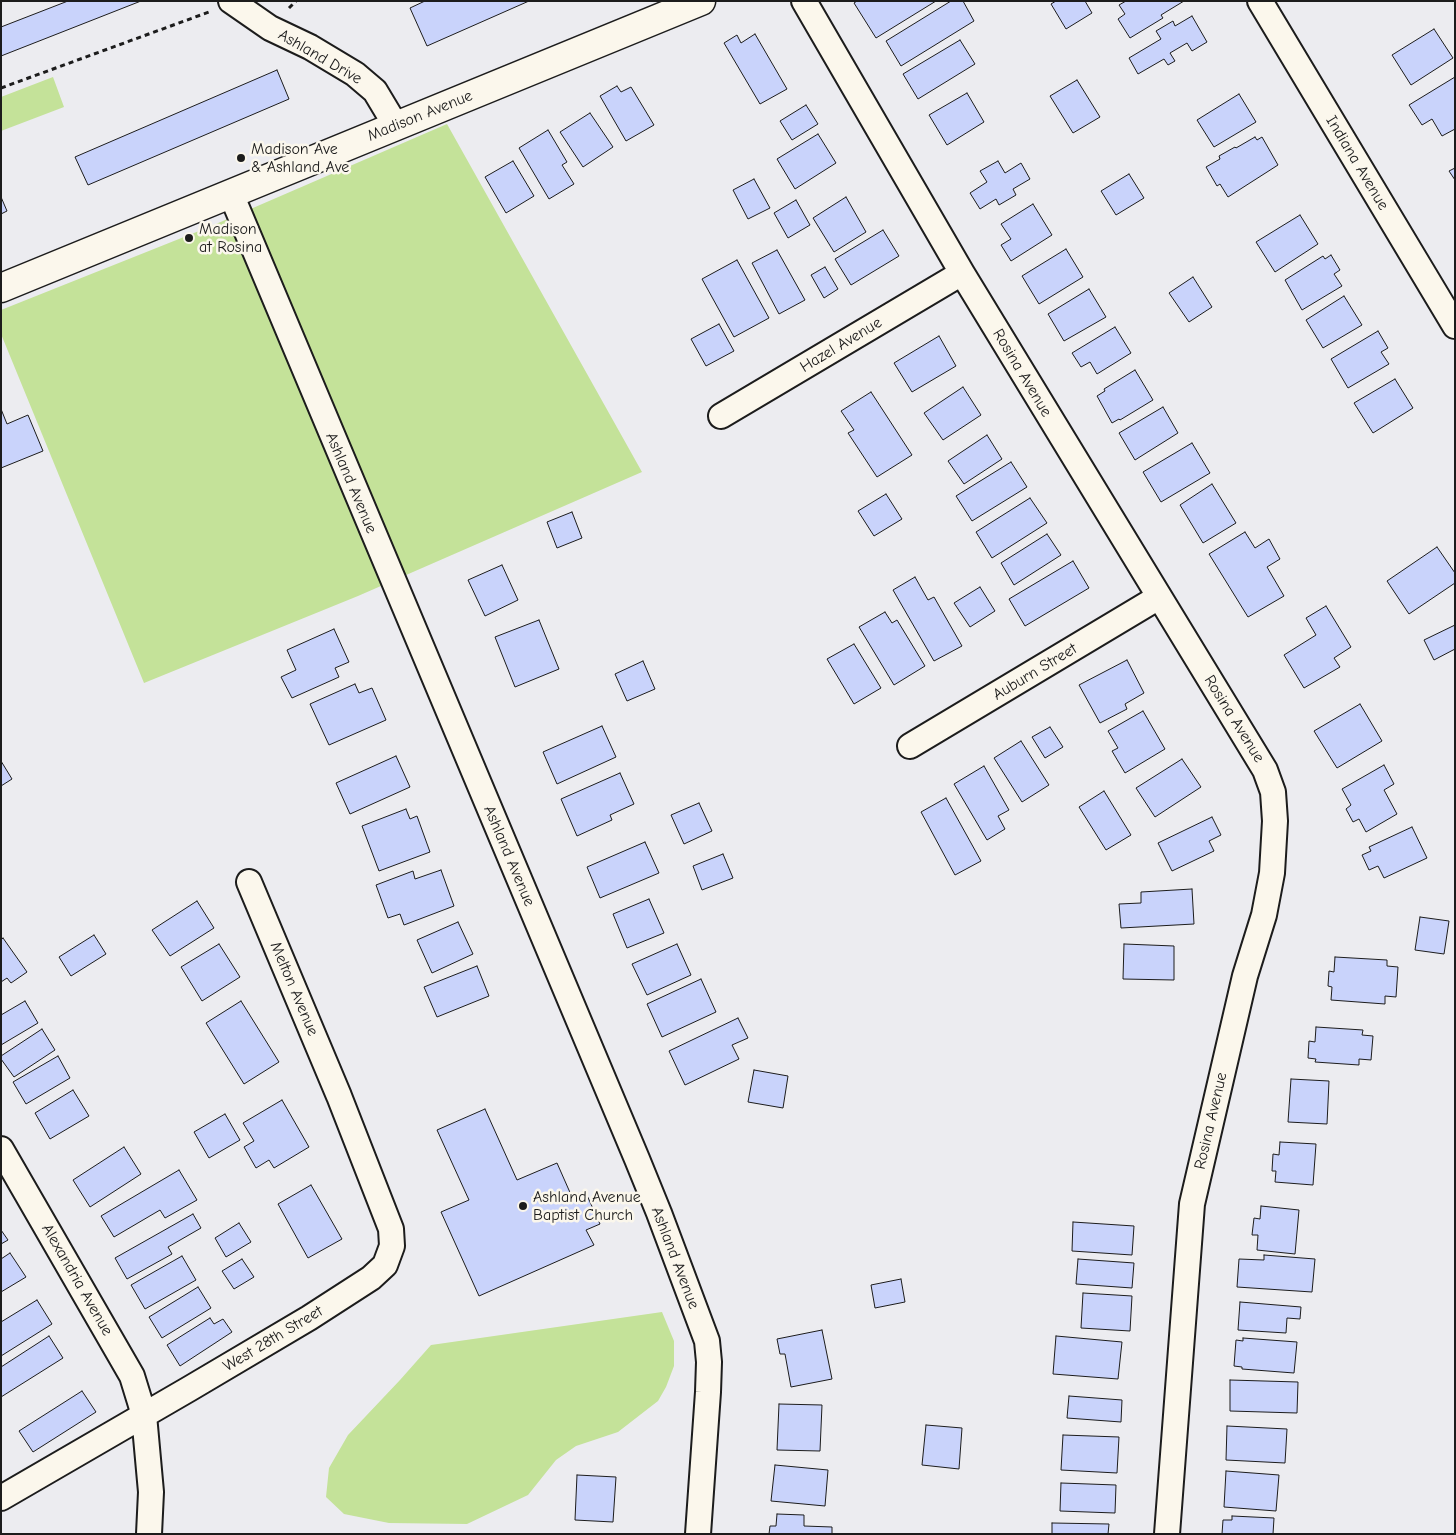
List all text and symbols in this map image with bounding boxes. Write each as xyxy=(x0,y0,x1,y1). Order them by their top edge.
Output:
street label: Ashland Drive xyxy=(275,25,365,89)
street label: Madison Avenue xyxy=(365,86,475,146)
street label: Indiana Avenue xyxy=(1321,112,1393,214)
place label: Madison Ave & Ashland Ave xyxy=(251,139,349,177)
marker: Madison Ave & Ashland Ave xyxy=(235,152,247,164)
place label: Madison at Rosina xyxy=(199,219,262,257)
marker: Madison at Rosina xyxy=(183,232,195,244)
street label: Hazel Avenue xyxy=(797,313,885,377)
street label: Rosina Avenue xyxy=(988,326,1056,420)
street label: Ashland Avenue xyxy=(321,430,381,536)
street label: Auburn Street xyxy=(989,639,1081,705)
street label: Rosina Avenue xyxy=(1200,672,1268,766)
street label: Ashland Avenue xyxy=(479,803,539,909)
street label: Melton Avenue xyxy=(266,939,322,1039)
street label: Rosina Avenue xyxy=(1190,1071,1232,1171)
place label: Ashland Avenue Baptist Church xyxy=(533,1187,641,1225)
marker: Ashland Avenue Baptist Church xyxy=(517,1200,529,1212)
street label: Ashland Avenue xyxy=(647,1204,703,1312)
street label: Alexandria Avenue xyxy=(37,1221,117,1339)
street label: West 28th Street xyxy=(220,1302,326,1376)

